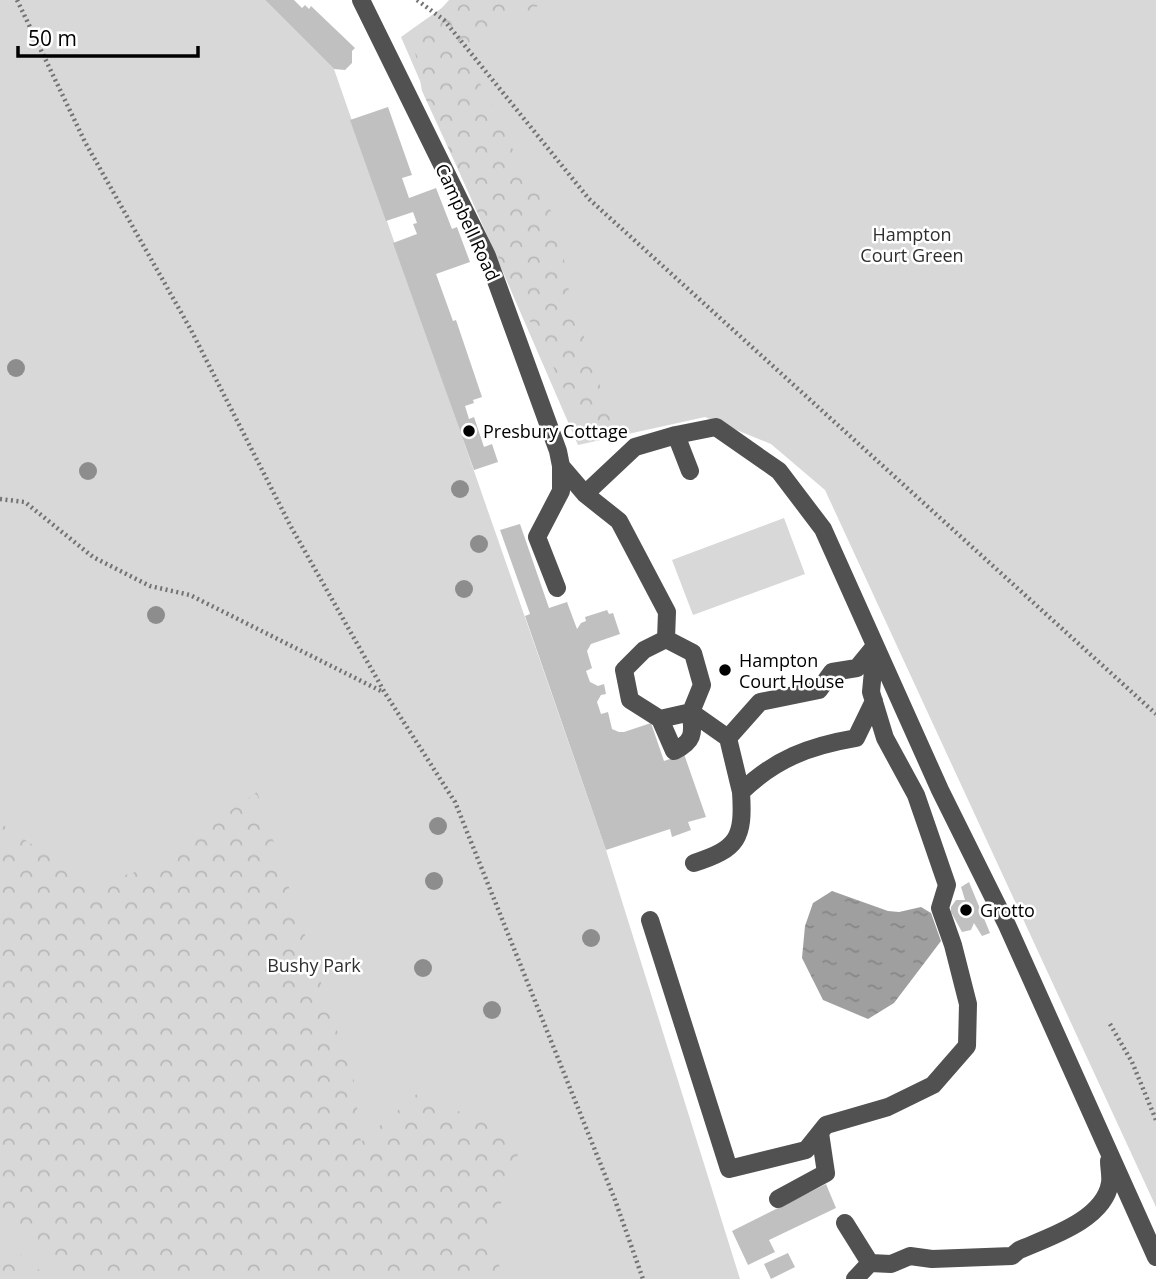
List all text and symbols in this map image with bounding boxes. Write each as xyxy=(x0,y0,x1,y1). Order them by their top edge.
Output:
scale bar xyxy=(18,14,198,58)
text: 50 m xyxy=(28,24,77,52)
street label: Campbell Road xyxy=(430,159,506,285)
park label: Hampton Court Green xyxy=(860,222,964,267)
place label: Presbury Cottage xyxy=(483,419,628,443)
marker: Presbury Cottage xyxy=(461,423,477,439)
place label: Hampton Court House xyxy=(739,648,844,693)
marker: Hampton Court House xyxy=(717,662,733,678)
place label: Grotto xyxy=(980,898,1035,922)
marker: Grotto xyxy=(958,902,974,918)
park label: Bushy Park xyxy=(267,953,361,977)

